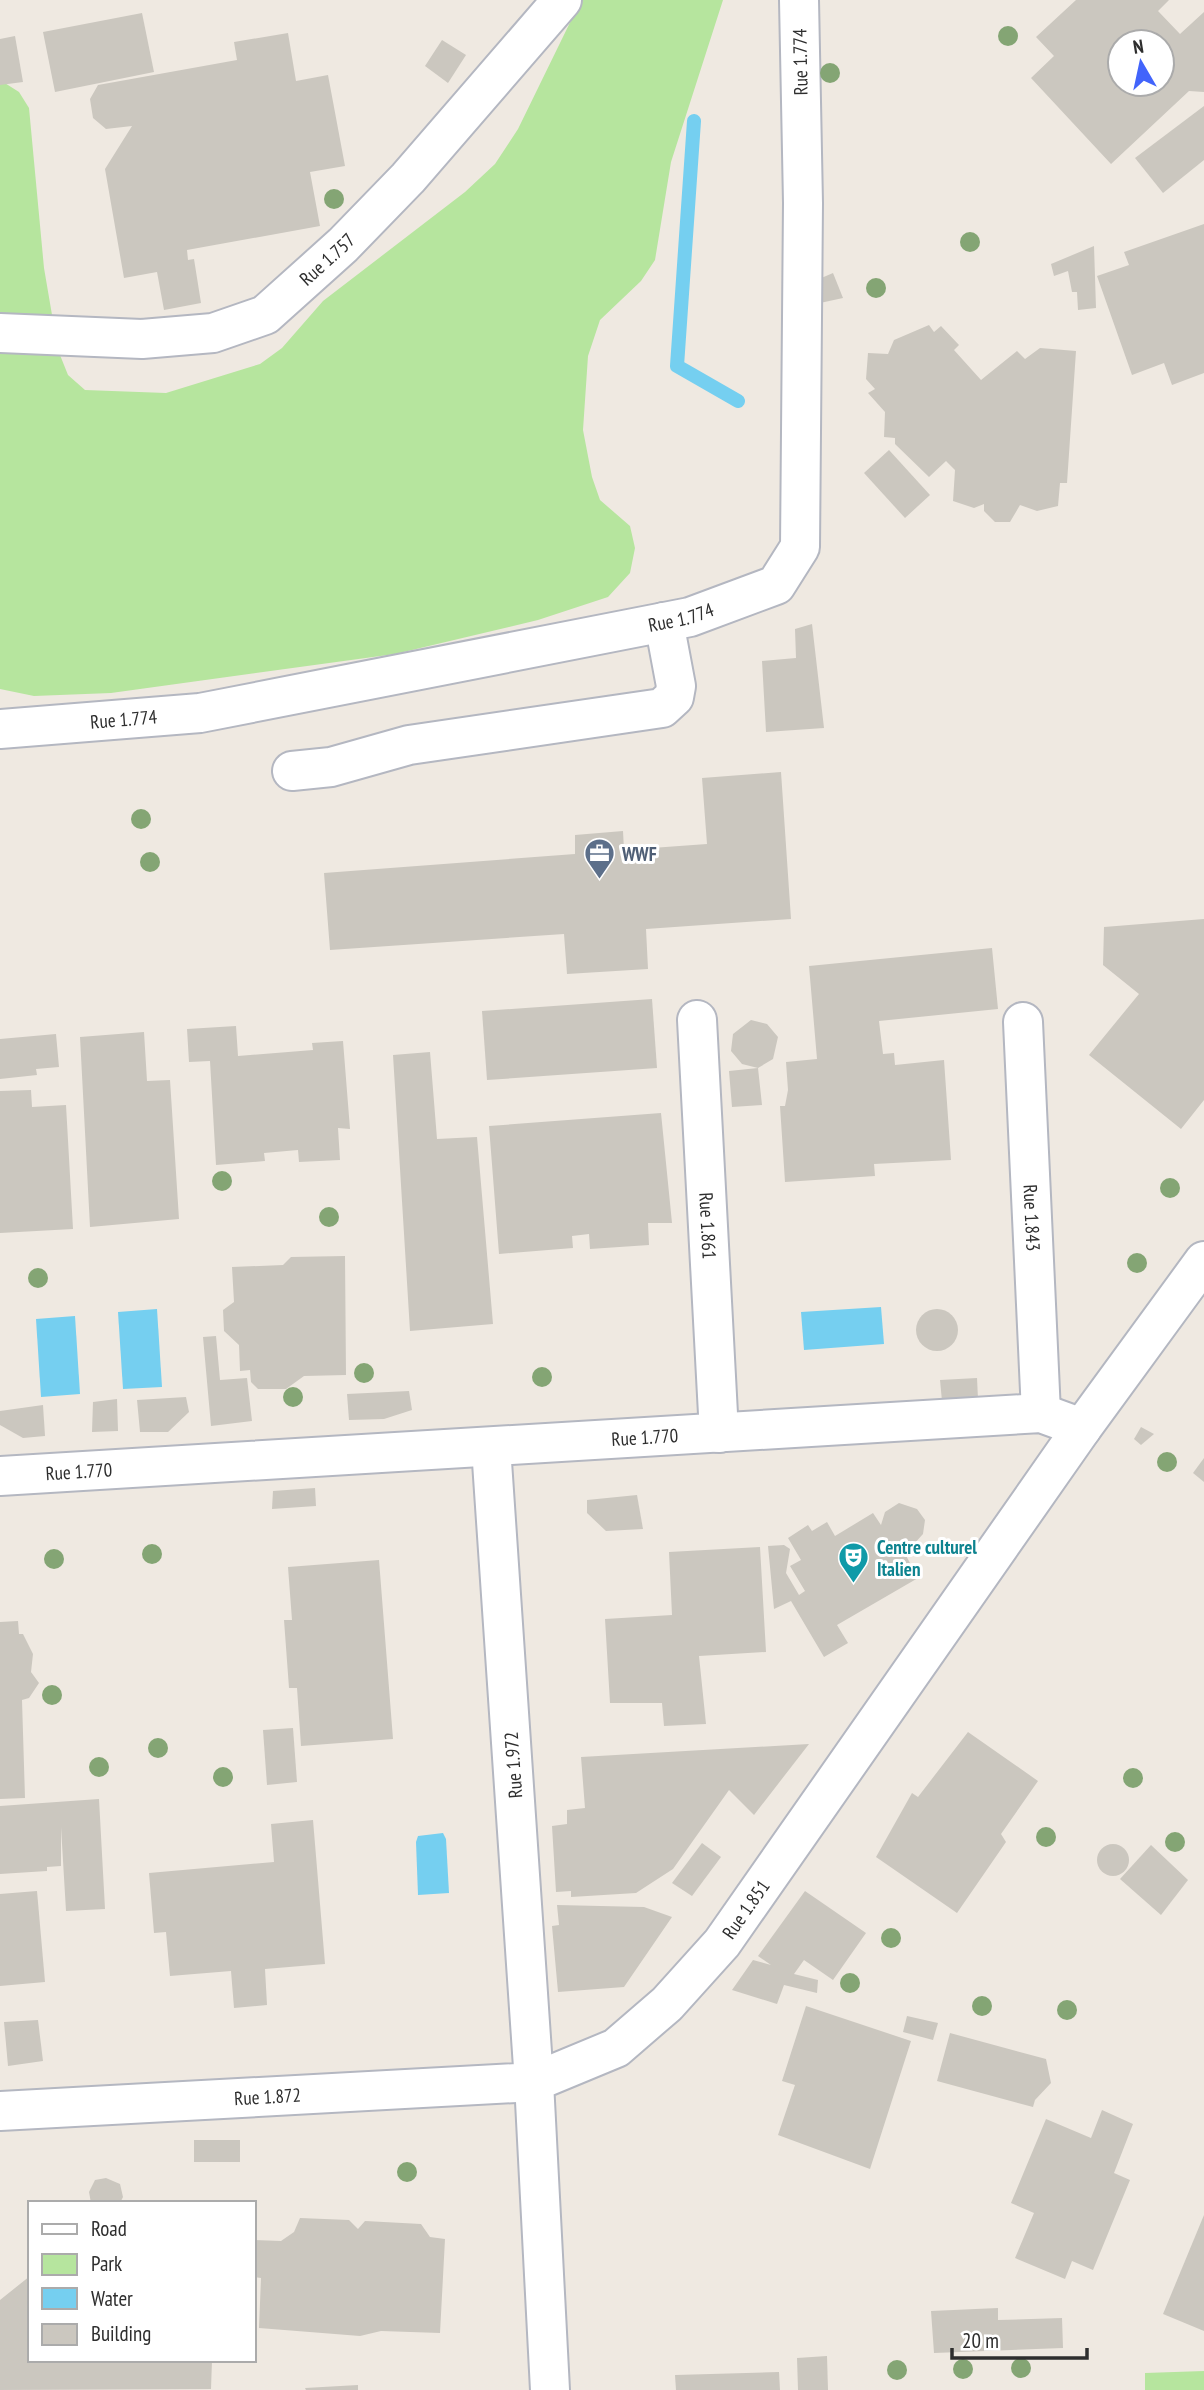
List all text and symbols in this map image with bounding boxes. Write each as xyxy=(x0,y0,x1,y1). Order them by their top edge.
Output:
street label: Rue 1.774 xyxy=(787,28,813,96)
north arrow xyxy=(1106,28,1176,98)
text: N xyxy=(1131,34,1145,59)
street label: Rue 1.757 xyxy=(294,228,360,290)
street label: Rue 1.774 xyxy=(646,597,718,637)
street label: Rue 1.774 xyxy=(89,704,158,734)
office icon: WWF xyxy=(582,837,616,881)
place label: WWF xyxy=(621,842,657,866)
street label: Rue 1.843 xyxy=(1018,1184,1046,1252)
street label: Rue 1.861 xyxy=(694,1192,722,1260)
street label: Rue 1.770 xyxy=(611,1423,679,1451)
street label: Rue 1.770 xyxy=(45,1457,113,1485)
place label: Centre culturel Italien xyxy=(877,1535,977,1581)
theatre icon: Centre culturel Italien xyxy=(837,1541,871,1585)
street label: Rue 1.972 xyxy=(499,1731,527,1799)
street label: Rue 1.851 xyxy=(717,1875,775,1943)
street label: Rue 1.872 xyxy=(234,2083,302,2110)
legend xyxy=(28,2201,256,2362)
text: Road xyxy=(91,2215,127,2242)
text: Park xyxy=(91,2250,122,2277)
text: Water xyxy=(91,2285,133,2312)
scale bar xyxy=(952,2316,1087,2360)
text: Building xyxy=(91,2320,151,2347)
text: 20 m xyxy=(962,2327,999,2354)

